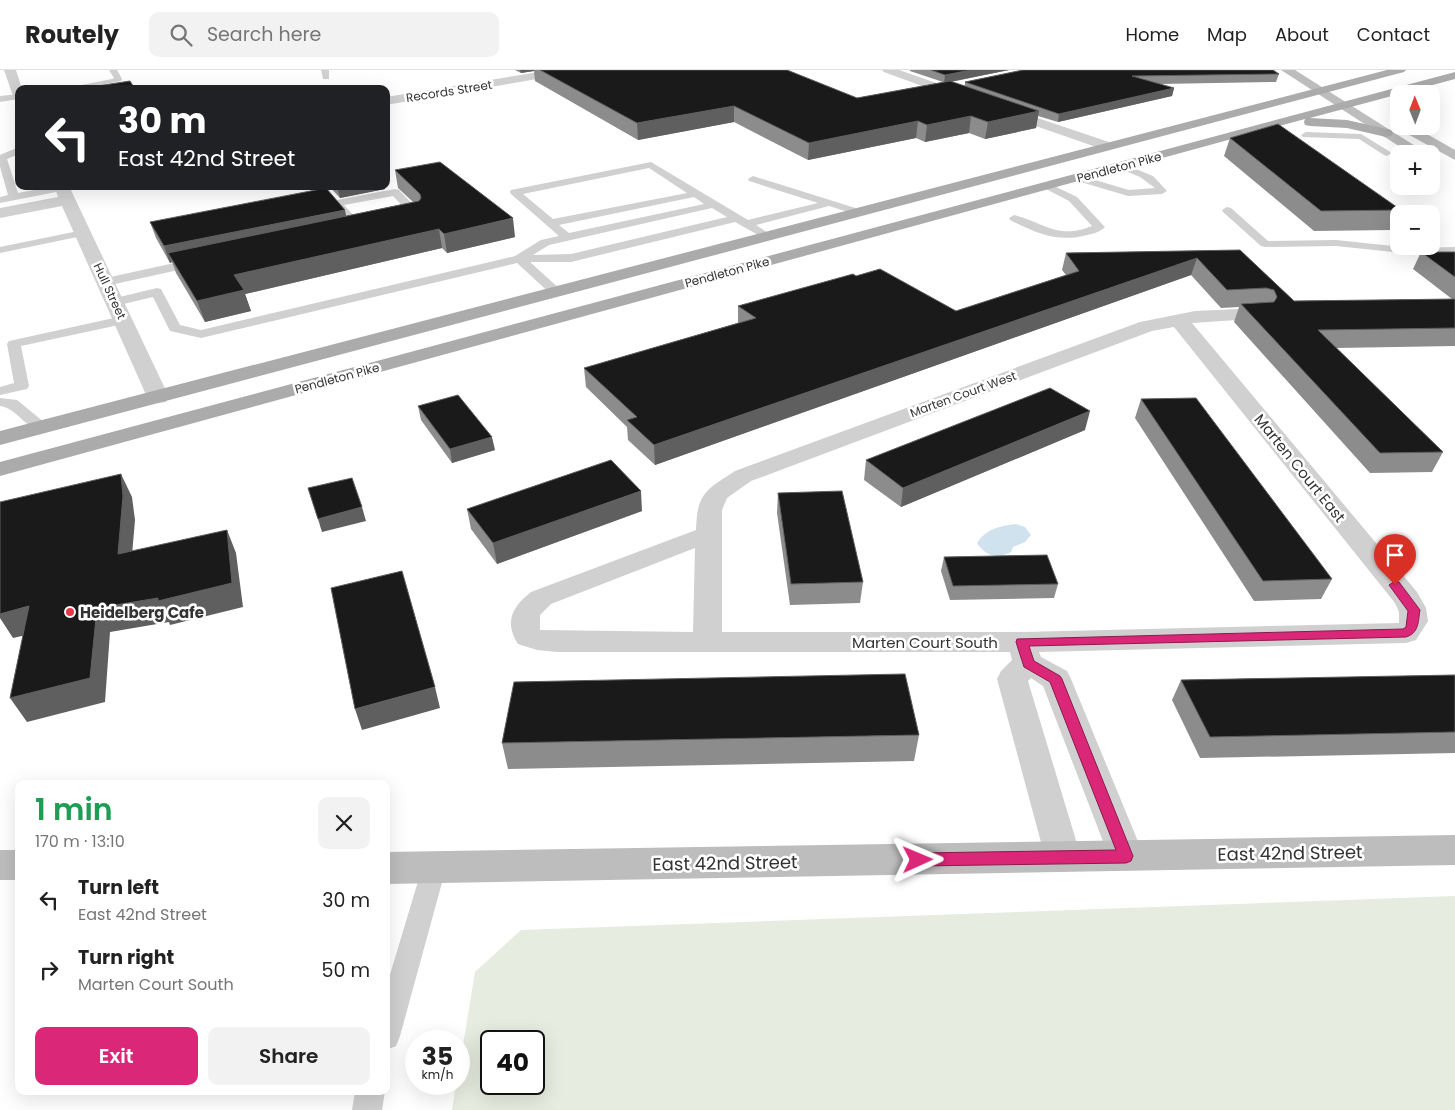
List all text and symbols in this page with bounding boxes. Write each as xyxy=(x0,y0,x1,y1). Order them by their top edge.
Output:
search box xyxy=(149,12,499,57)
text: Routely xyxy=(25,18,119,51)
icon: search xyxy=(167,21,195,49)
text: Search here xyxy=(207,21,321,48)
text: Home xyxy=(1125,22,1179,47)
text: Map xyxy=(1207,22,1247,47)
text: About xyxy=(1275,22,1329,47)
text: Contact xyxy=(1357,22,1430,47)
street label: Records Street xyxy=(405,76,493,106)
north arrow xyxy=(1390,85,1440,135)
map controls xyxy=(1390,85,1440,255)
text: 30 m xyxy=(118,96,206,145)
icon: left xyxy=(35,105,100,170)
text: East 42nd Street xyxy=(118,143,295,174)
button: + xyxy=(1390,145,1440,195)
street label: Pendleton Pike xyxy=(1075,148,1163,186)
button: − xyxy=(1390,205,1440,255)
street label: Pendleton Pike xyxy=(683,253,771,291)
street label: Hull Street xyxy=(90,260,130,322)
street label: Pendleton Pike xyxy=(293,359,381,397)
street label: Marten Court West xyxy=(907,367,1019,421)
street label: Marten Court East xyxy=(1250,409,1350,527)
pin xyxy=(1374,534,1416,585)
icon: arrive xyxy=(1381,541,1409,569)
place label: Heidelberg Cafe xyxy=(80,602,204,623)
marker: Heidelberg Cafe xyxy=(64,606,76,618)
street label: Marten Court South xyxy=(852,632,998,653)
text: 1 min xyxy=(35,788,113,831)
button: close xyxy=(318,797,370,849)
text: 170 m · 13:10 xyxy=(35,830,125,853)
position arrow xyxy=(891,833,943,885)
street label: East 42nd Street xyxy=(1217,839,1363,867)
street label: East 42nd Street xyxy=(652,849,798,877)
text: Turn left xyxy=(78,874,159,901)
icon: left xyxy=(35,886,63,914)
text: 30 m xyxy=(322,887,370,914)
text: East 42nd Street xyxy=(78,903,207,926)
text: Turn right xyxy=(78,944,174,971)
icon: right xyxy=(35,956,63,984)
text: 50 m xyxy=(321,957,370,984)
text: Marten Court South xyxy=(78,973,234,996)
button: Exit xyxy=(35,1027,198,1085)
button: Share xyxy=(208,1027,370,1085)
speed limit sign: 40 xyxy=(480,1030,545,1095)
text: 35 xyxy=(422,1039,453,1074)
text: km/h xyxy=(422,1066,453,1083)

